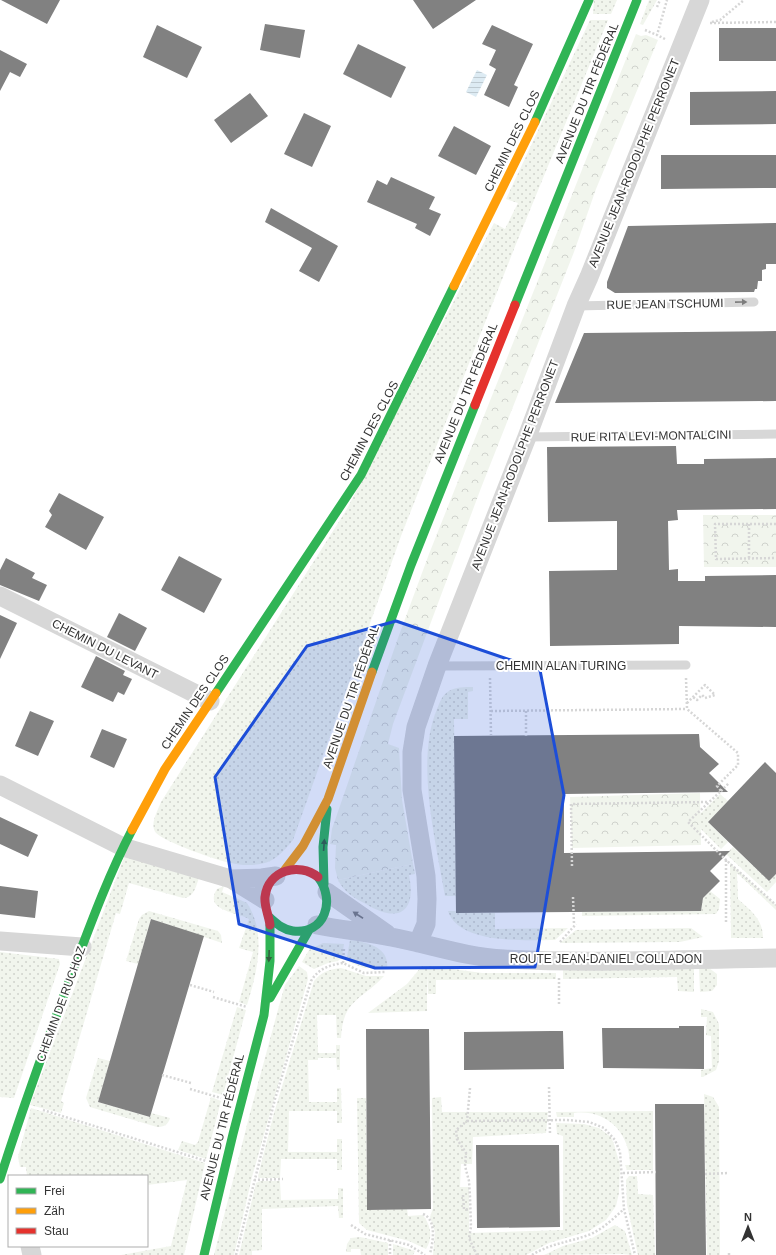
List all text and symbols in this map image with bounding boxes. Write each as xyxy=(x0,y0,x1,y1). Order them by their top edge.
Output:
street label: AVENUE DU TIR FÉDÉRAL xyxy=(551,20,622,165)
street label: AVENUE JEAN-RODOLPHE PERRONET xyxy=(586,56,683,269)
street label: CHEMIN DES CLOS xyxy=(481,88,543,194)
street label: RUE JEAN TSCHUMI xyxy=(606,296,724,312)
one-way arrow xyxy=(735,299,748,305)
street label: AVENUE DU TIR FÉDÉRAL xyxy=(430,320,501,465)
street label: AVENUE JEAN-RODOLPHE PERRONET xyxy=(468,357,562,572)
street label: CHEMIN DES CLOS xyxy=(337,379,401,483)
street label: RUE RITA LEVI-MONTALCINI xyxy=(570,428,732,444)
street label: CHEMIN DU LEVANT xyxy=(50,616,161,682)
street label: AVENUE DU TIR FÉDÉRAL xyxy=(319,623,382,770)
street label: CHEMIN DES CLOS xyxy=(158,652,232,752)
street label: CHEMIN ALAN TURING xyxy=(496,659,626,673)
one-way arrow xyxy=(320,839,327,851)
one-way arrow xyxy=(353,911,364,919)
street label: CHEMIN DE RUCHOZ xyxy=(34,944,88,1064)
one-way arrow xyxy=(266,950,273,962)
street label: ROUTE JEAN-DANIEL COLLADON xyxy=(510,952,702,966)
street label: AVENUE DU TIR FÉDÉRAL xyxy=(196,1052,247,1202)
legend xyxy=(8,1175,148,1247)
text: Frei xyxy=(44,1184,65,1198)
text: Zäh xyxy=(44,1204,65,1218)
north arrow xyxy=(728,1207,768,1247)
text: N xyxy=(744,1211,752,1223)
text: Stau xyxy=(44,1224,69,1238)

